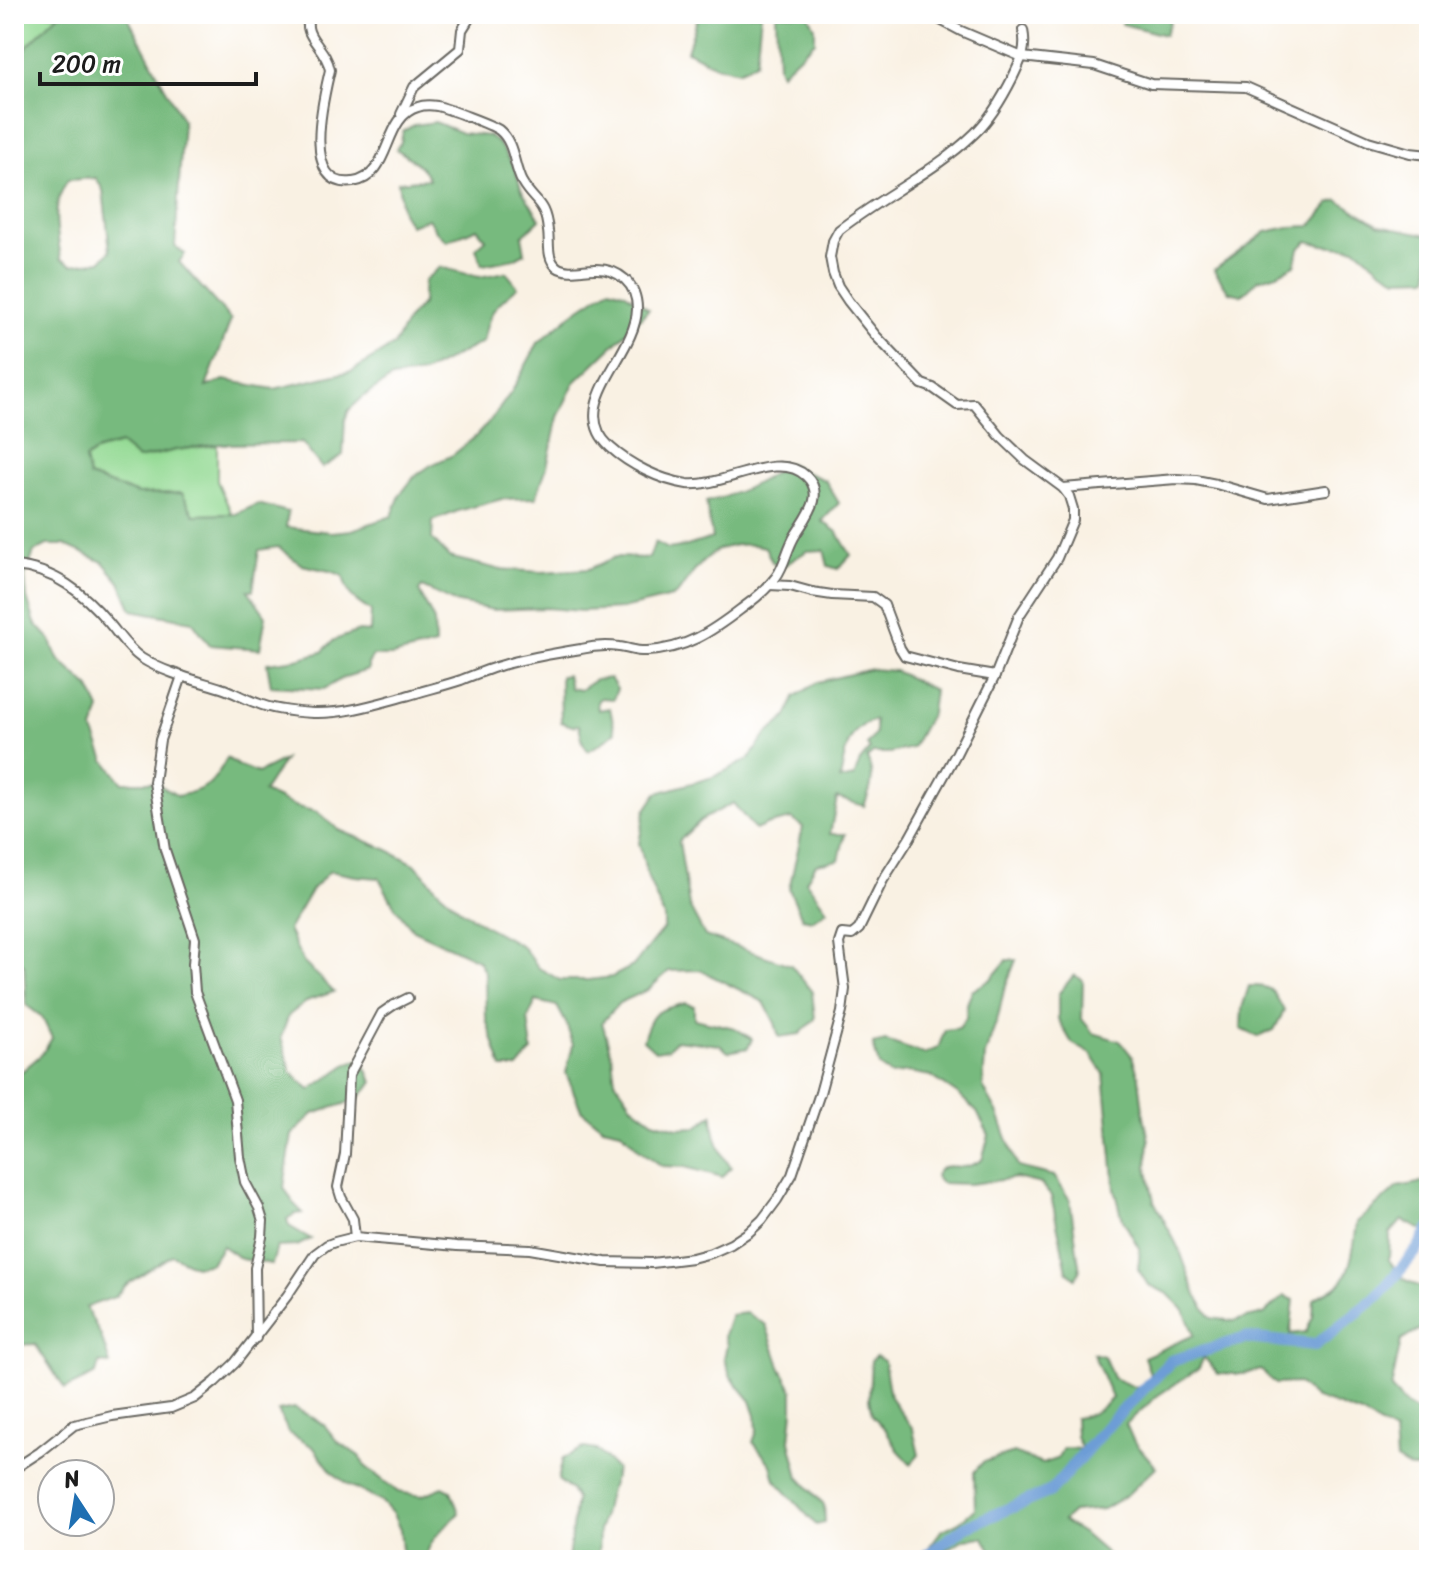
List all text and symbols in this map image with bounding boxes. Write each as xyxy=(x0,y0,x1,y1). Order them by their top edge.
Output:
scale bar xyxy=(40,36,256,86)
text: 200 m xyxy=(52,43,121,85)
north arrow xyxy=(36,1458,116,1538)
text: N xyxy=(59,1458,84,1500)

